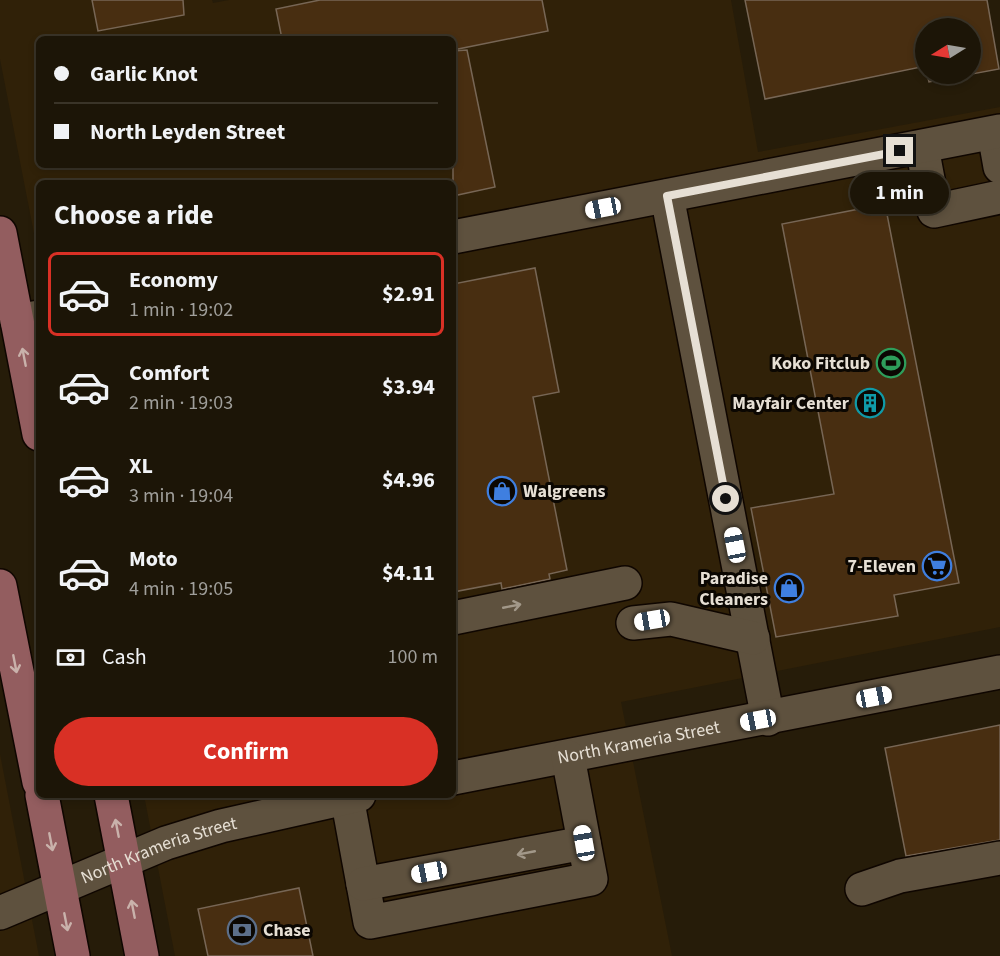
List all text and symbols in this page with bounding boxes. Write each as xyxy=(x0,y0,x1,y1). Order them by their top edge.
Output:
north arrow xyxy=(915,18,981,84)
map controls xyxy=(915,18,981,84)
text: Garlic Knot xyxy=(90,58,198,90)
text: North Leyden Street xyxy=(90,116,285,148)
route end xyxy=(886,137,913,164)
callout: 1 min xyxy=(850,172,950,214)
text: 1 min xyxy=(875,179,924,207)
text: Choose a ride xyxy=(54,196,214,235)
car xyxy=(584,196,622,220)
text: Economy xyxy=(129,264,218,296)
icon: car xyxy=(57,267,111,321)
text: $2.91 xyxy=(382,278,435,310)
text: 1 min · 19:02 xyxy=(129,296,233,324)
sports icon: Koko Fitclub xyxy=(875,347,907,379)
one-way arrow xyxy=(18,348,29,367)
place label: Koko Fitclub xyxy=(771,351,870,376)
text: Comfort xyxy=(129,357,210,389)
icon: car xyxy=(57,360,111,414)
text: $3.94 xyxy=(382,371,435,403)
building icon: Mayfair Center xyxy=(854,387,886,419)
text: 2 min · 19:03 xyxy=(129,389,233,417)
place label: Mayfair Center xyxy=(732,391,850,416)
text: XL xyxy=(129,450,153,482)
icon: car xyxy=(57,453,111,507)
text: $4.96 xyxy=(382,464,435,496)
shop icon: Walgreens xyxy=(486,475,518,507)
place label: Walgreens xyxy=(523,479,606,504)
text: 3 min · 19:04 xyxy=(129,482,233,510)
route start xyxy=(712,485,739,512)
car xyxy=(723,526,747,564)
text: Moto xyxy=(129,543,178,575)
icon: car xyxy=(57,546,111,600)
supermarket icon: 7-Eleven xyxy=(921,550,953,582)
place label: 7-Eleven xyxy=(847,554,916,579)
text: $4.11 xyxy=(382,557,435,589)
place label: Paradise Cleaners xyxy=(699,566,768,612)
shop icon: Paradise Cleaners xyxy=(773,572,805,604)
text: 4 min · 19:05 xyxy=(129,575,233,603)
one-way arrow xyxy=(501,600,521,611)
car xyxy=(633,608,671,632)
icon: cash xyxy=(54,641,87,674)
text: Cash xyxy=(102,641,147,673)
text: 100 m xyxy=(388,643,438,671)
one-way arrow xyxy=(10,654,22,673)
car xyxy=(855,685,893,709)
car xyxy=(739,708,777,732)
street label: North Krameria Street xyxy=(555,714,722,770)
button: Confirm xyxy=(54,717,438,786)
street label: North Krameria Street xyxy=(77,810,239,890)
one-way arrow xyxy=(111,819,122,838)
car xyxy=(572,824,596,862)
one-way arrow xyxy=(46,831,57,851)
one-way arrow xyxy=(517,848,537,859)
car xyxy=(410,860,448,884)
one-way arrow xyxy=(127,899,138,919)
one-way arrow xyxy=(61,912,72,932)
bank icon: Chase xyxy=(226,914,258,946)
place label: Chase xyxy=(263,918,311,943)

